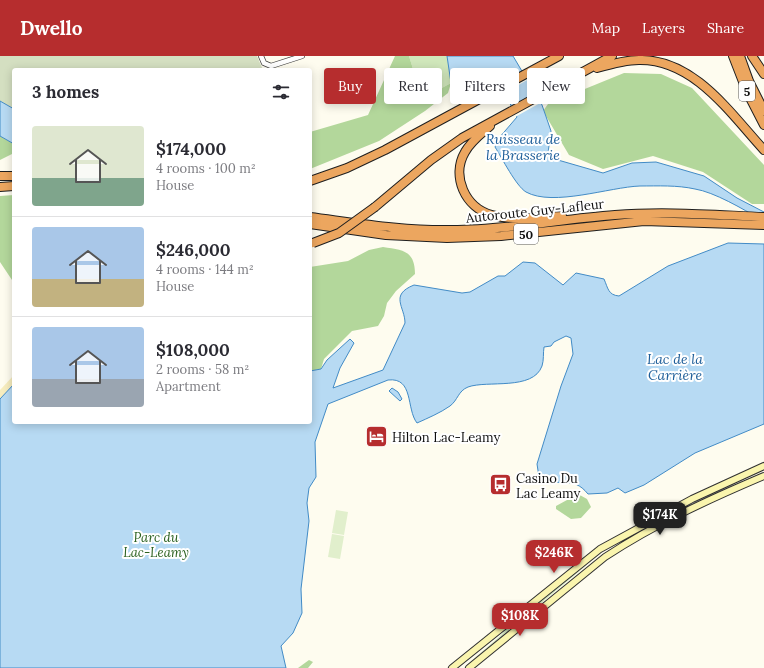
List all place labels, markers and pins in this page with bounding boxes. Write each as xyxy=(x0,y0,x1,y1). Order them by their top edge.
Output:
hotel icon: Hilton Lac-Leamy xyxy=(363,424,389,450)
place label: Hilton Lac-Leamy xyxy=(392,429,501,446)
place label: Casino Du Lac Leamy xyxy=(516,470,581,502)
bus stop icon: Casino Du Lac Leamy xyxy=(488,472,514,498)
pin: $174K xyxy=(632,502,688,536)
pin: $246K xyxy=(526,540,582,574)
pin: $108K xyxy=(492,603,548,637)

